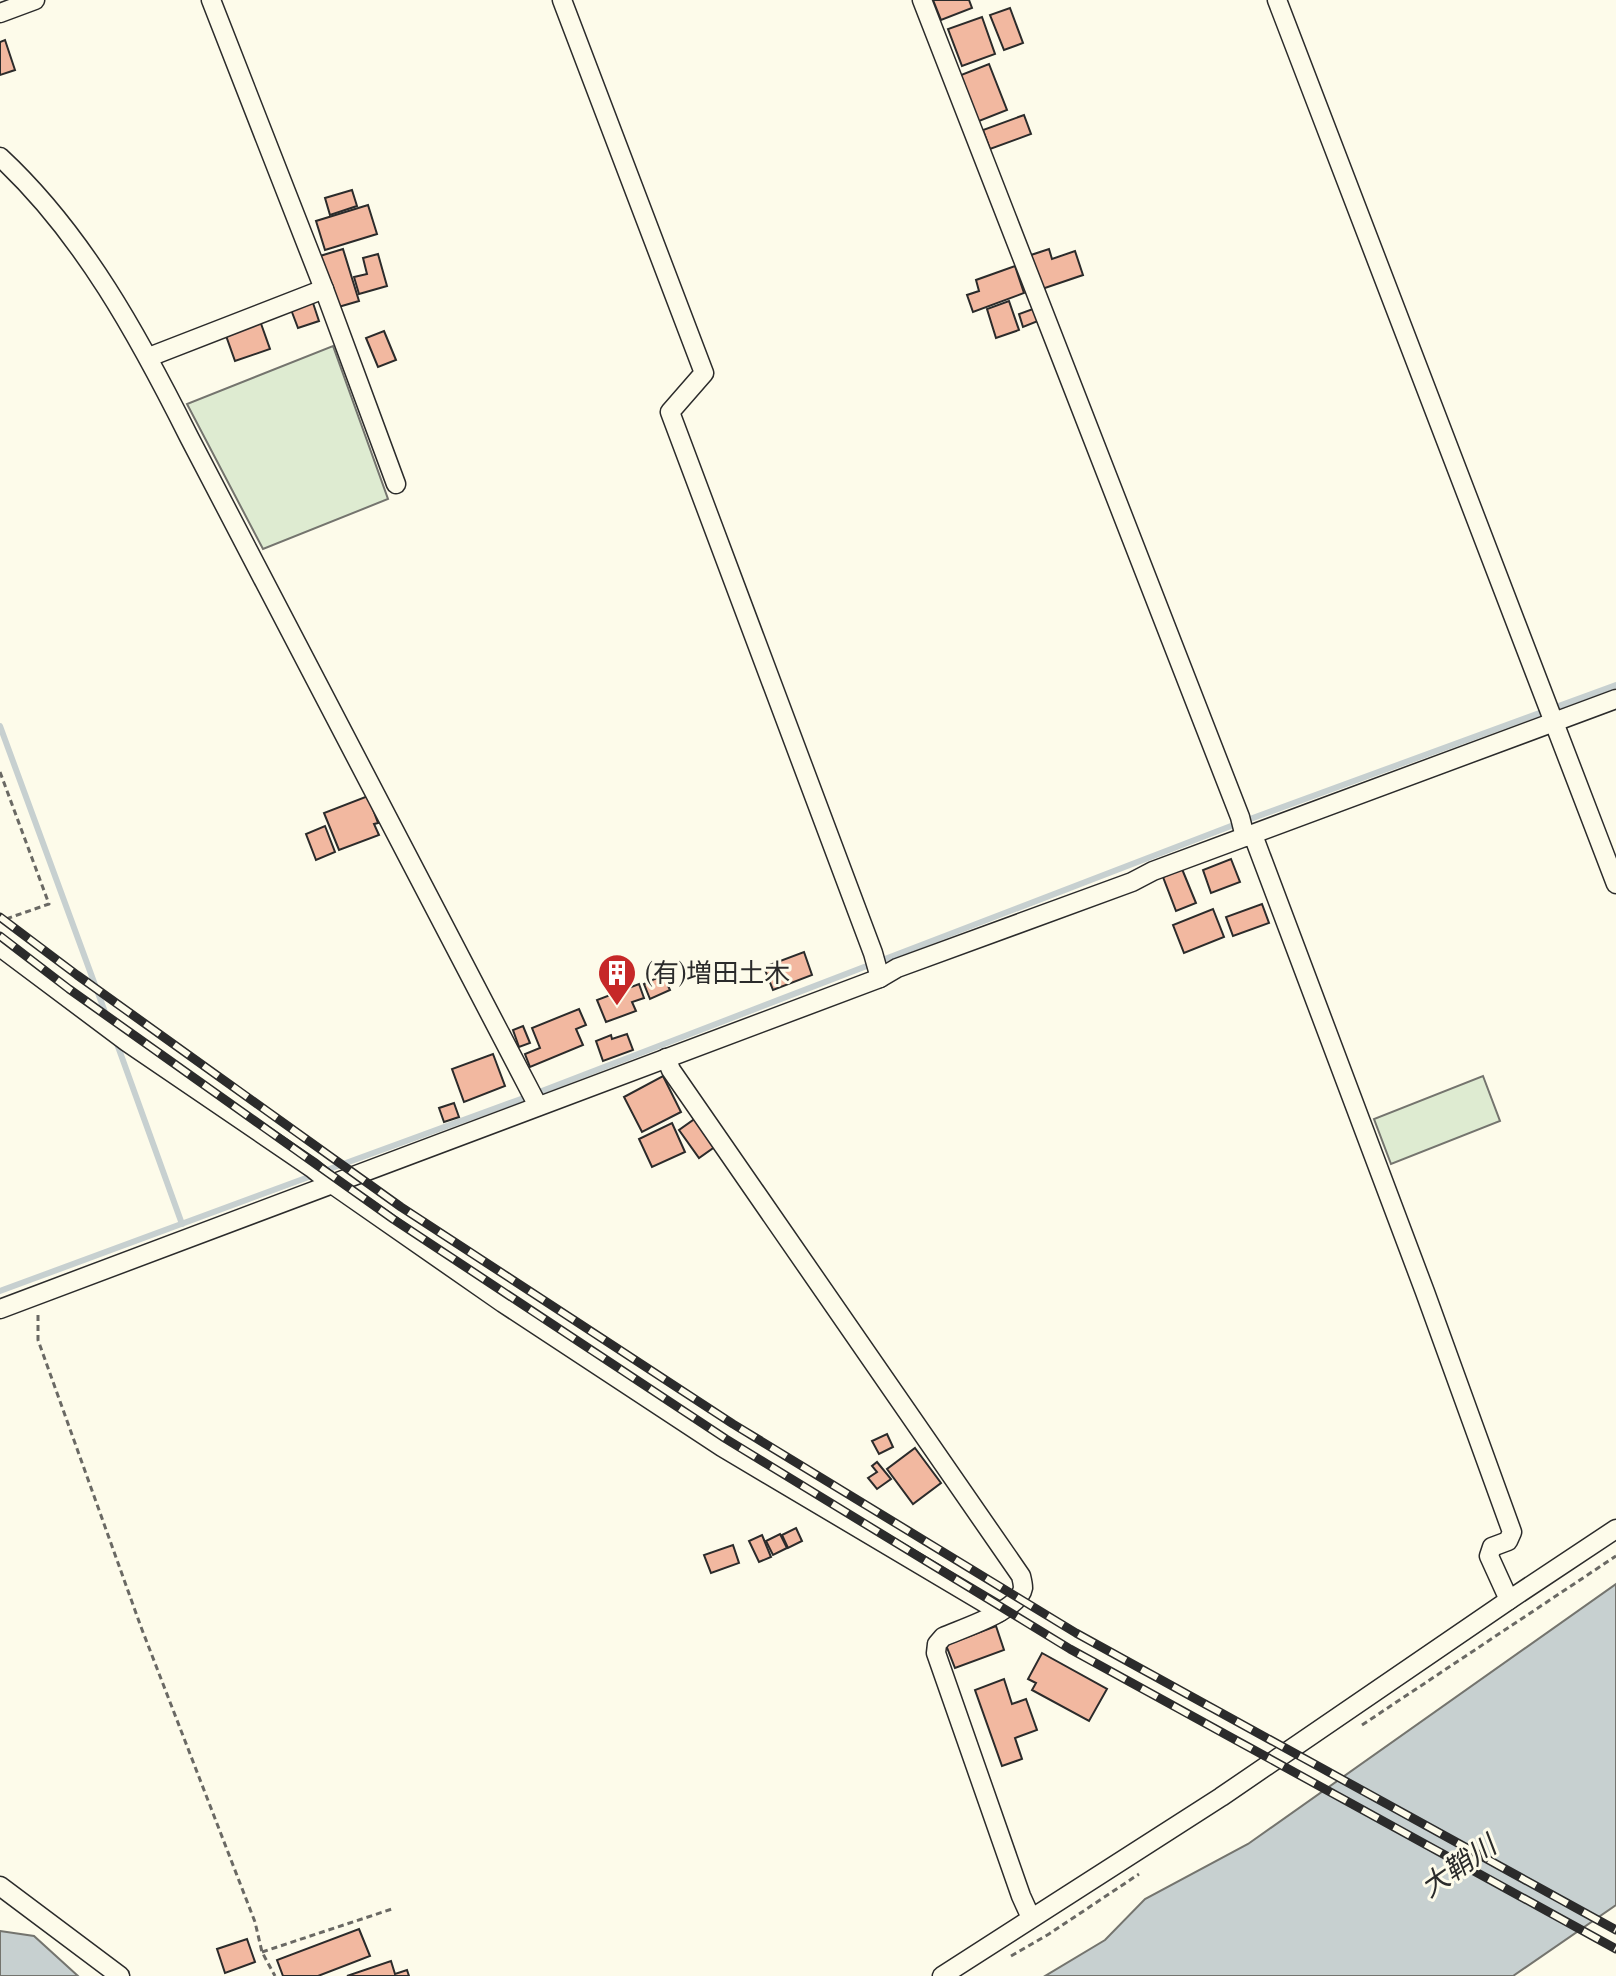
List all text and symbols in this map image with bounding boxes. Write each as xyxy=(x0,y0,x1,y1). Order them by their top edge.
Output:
building icon: (有)増田土木 xyxy=(596,952,638,1007)
place label: (有)増田土木 xyxy=(645,954,790,989)
water label: 大鞘川 xyxy=(1412,1824,1505,1904)

